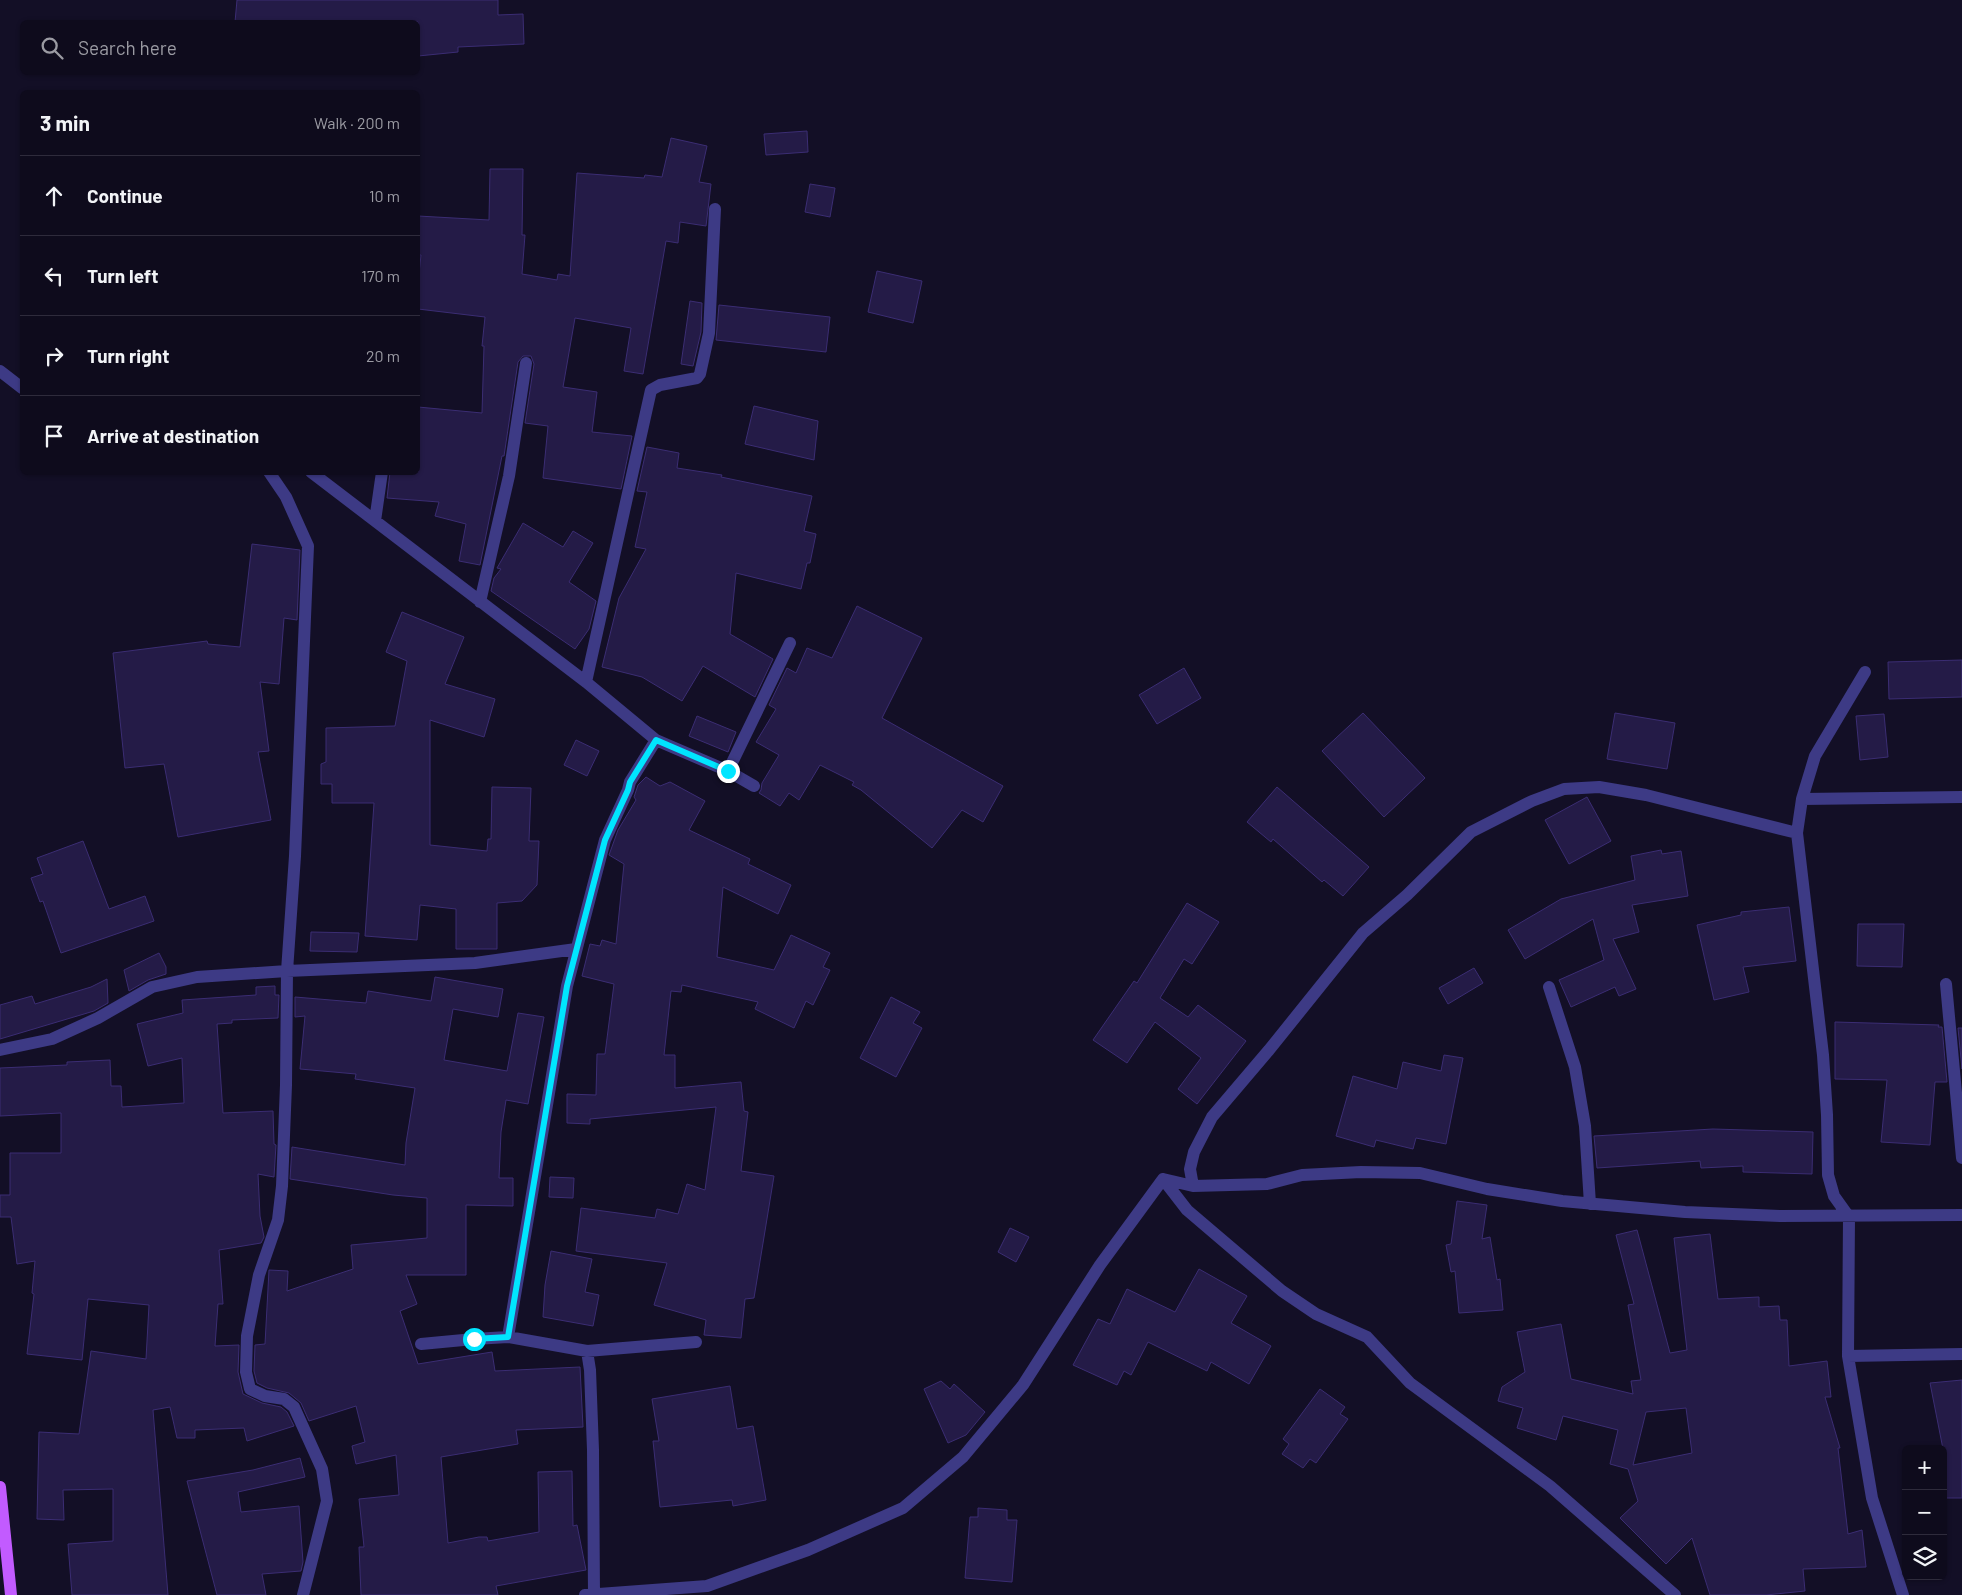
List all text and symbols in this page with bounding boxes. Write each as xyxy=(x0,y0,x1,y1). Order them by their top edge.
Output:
search box xyxy=(20,20,420,75)
icon: search xyxy=(38,34,66,62)
text: Search here xyxy=(78,36,177,59)
text: 3 min xyxy=(40,110,90,135)
text: Walk · 200 m xyxy=(314,113,400,132)
icon: ahead xyxy=(40,182,68,210)
text: Continue xyxy=(87,184,163,207)
text: 10 m xyxy=(369,186,400,205)
icon: left xyxy=(40,262,68,290)
text: Turn left xyxy=(87,264,158,287)
text: 170 m xyxy=(361,266,400,285)
icon: right xyxy=(40,342,68,370)
text: Turn right xyxy=(87,344,169,367)
text: 20 m xyxy=(366,346,400,365)
icon: arrive xyxy=(40,422,68,450)
text: Arrive at destination xyxy=(87,424,259,447)
route end xyxy=(717,760,740,783)
route start xyxy=(463,1328,486,1351)
map controls xyxy=(1902,1445,1947,1580)
button: + xyxy=(1902,1445,1947,1490)
button: − xyxy=(1902,1490,1947,1535)
button: layers xyxy=(1902,1535,1947,1580)

